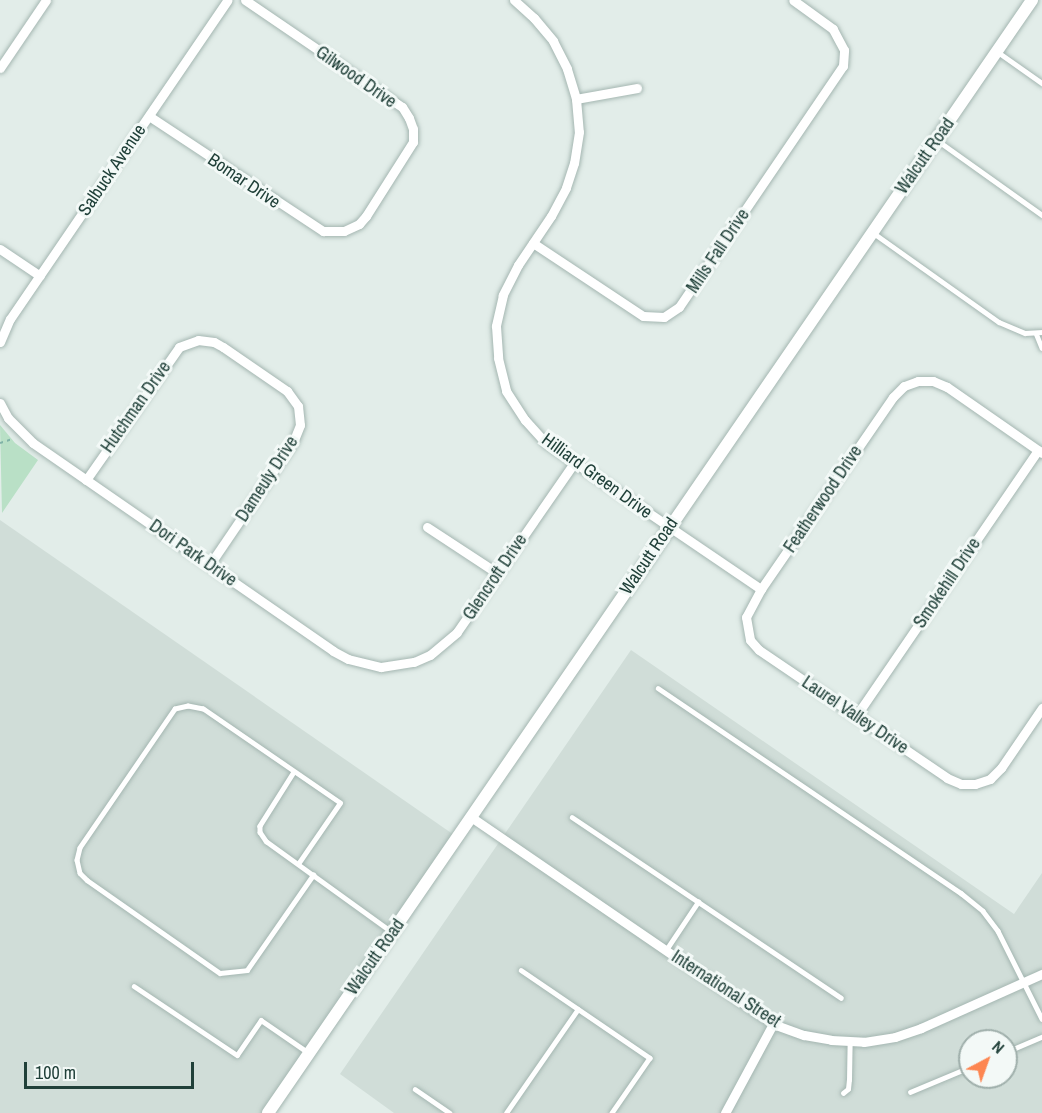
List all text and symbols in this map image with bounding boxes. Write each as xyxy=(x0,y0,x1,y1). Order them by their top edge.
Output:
street label: Gilwood Drive xyxy=(312,41,400,113)
street label: Walcutt Road xyxy=(891,114,959,198)
street label: Salbuck Avenue xyxy=(73,120,151,220)
street label: Bomar Drive xyxy=(204,149,284,213)
street label: Mills Fall Drive xyxy=(682,205,754,297)
street label: Hutchman Drive xyxy=(97,357,175,457)
street label: Hilliard Green Drive xyxy=(538,429,656,523)
street label: Dameuly Drive xyxy=(231,432,303,526)
street label: Featherwood Drive xyxy=(779,441,867,557)
street label: Walcutt Road xyxy=(615,513,683,599)
street label: Dori Park Drive xyxy=(145,515,241,591)
street label: Glencroft Drive xyxy=(458,530,532,624)
street label: Smokehill Drive xyxy=(909,534,985,632)
street label: Laurel Valley Drive xyxy=(798,671,912,759)
street label: Walcutt Road xyxy=(341,915,409,999)
street label: International Street xyxy=(667,946,785,1032)
north arrow xyxy=(958,1029,1018,1089)
text: N xyxy=(988,1036,1009,1058)
scale bar xyxy=(27,1050,196,1088)
text: 100 m xyxy=(35,1060,76,1085)

